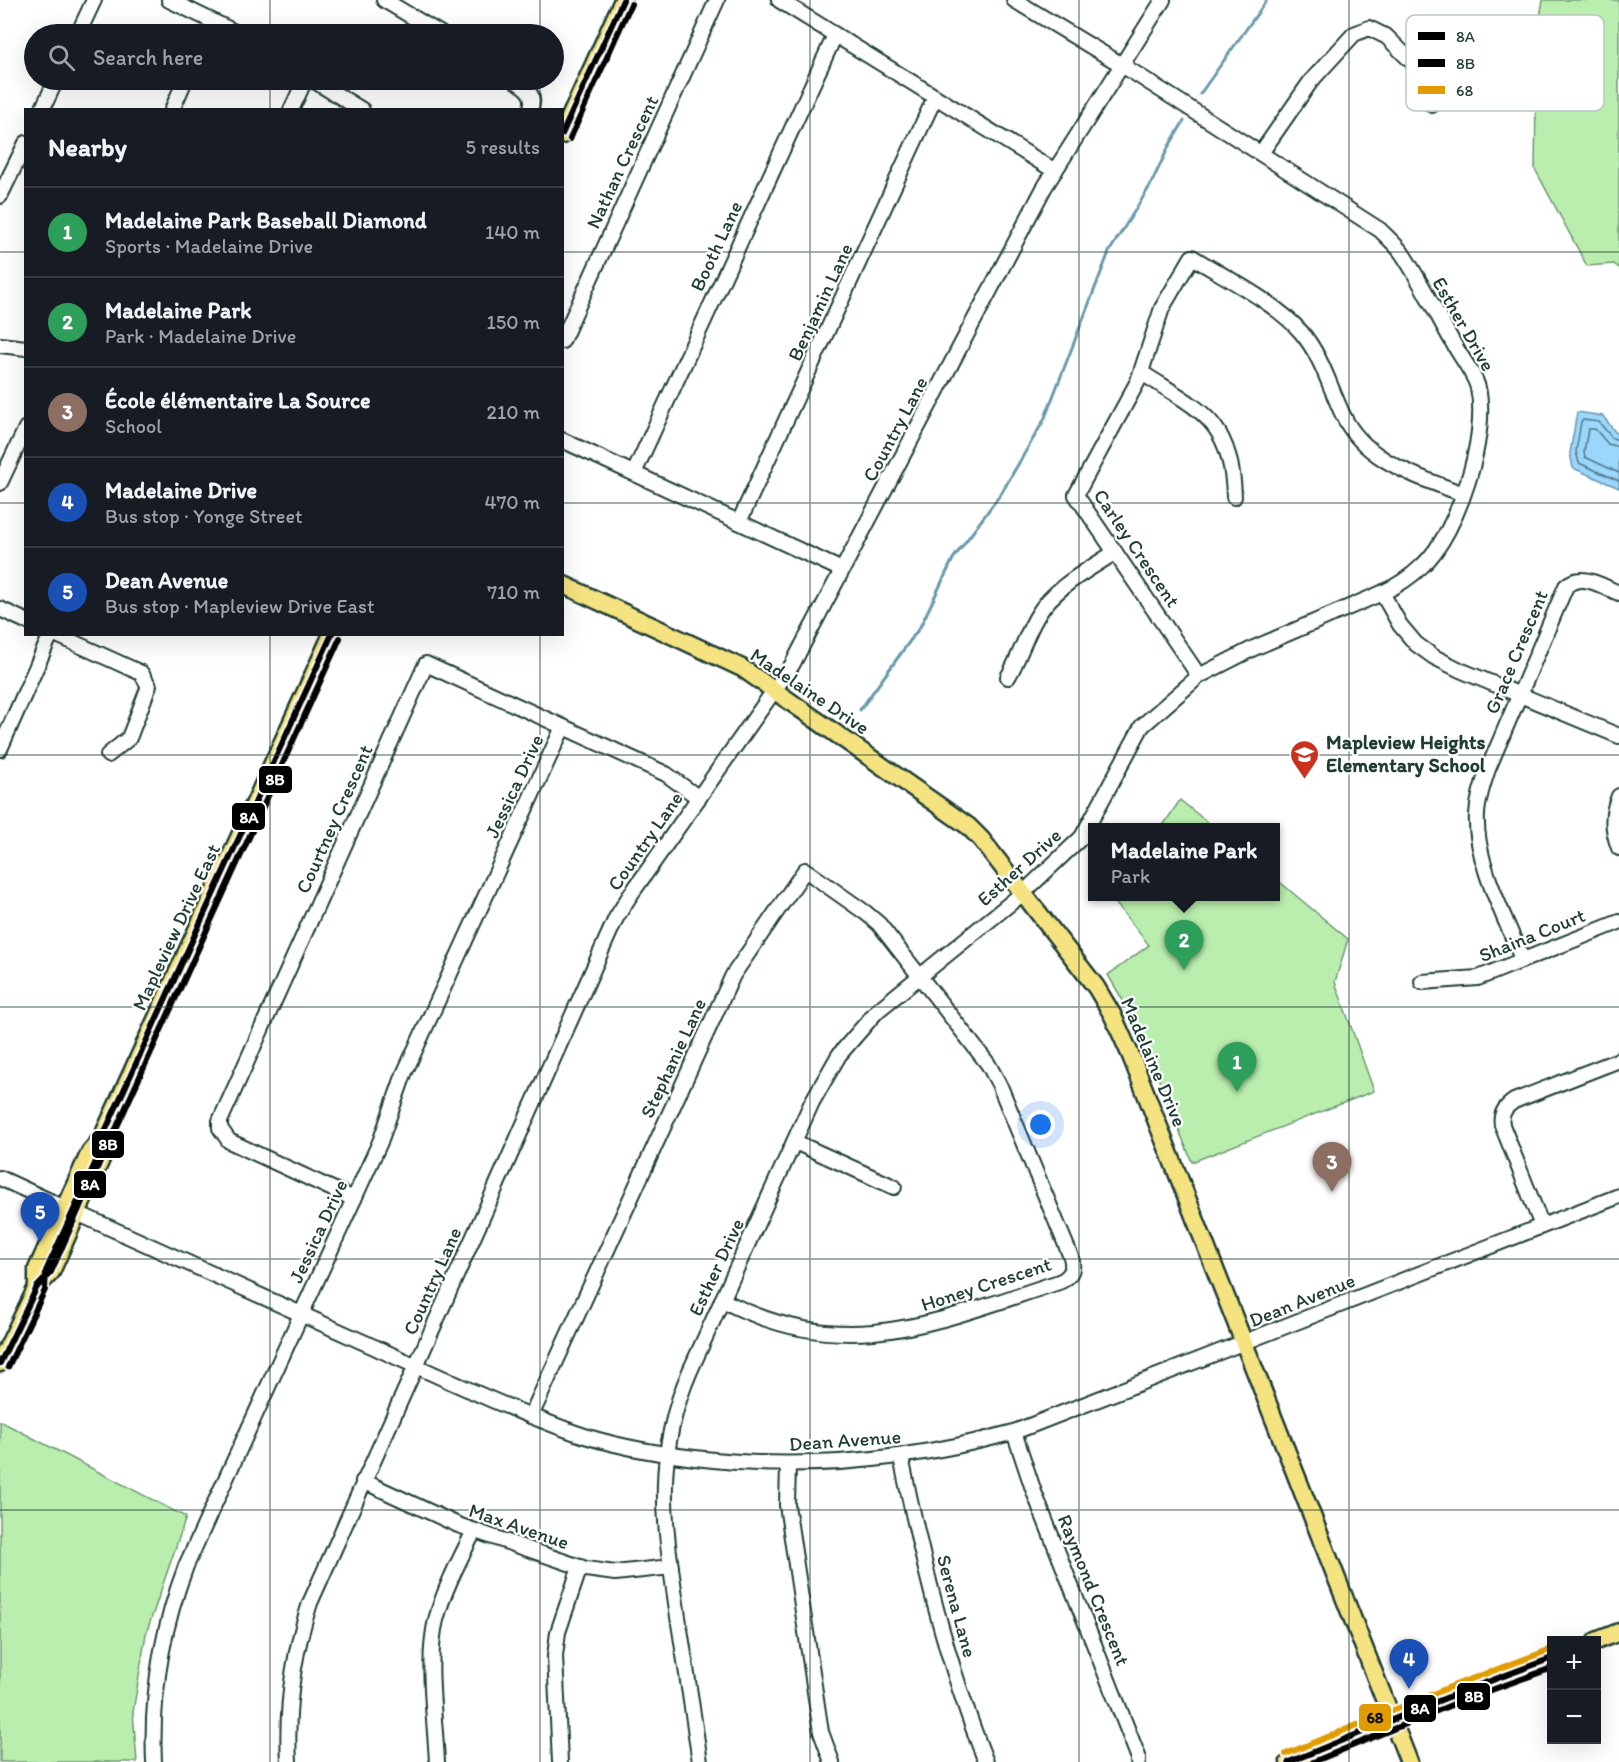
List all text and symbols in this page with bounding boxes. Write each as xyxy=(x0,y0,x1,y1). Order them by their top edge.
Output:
legend xyxy=(1406,15,1604,111)
search box xyxy=(24,24,564,90)
text: 8A xyxy=(1456,27,1475,46)
icon: search xyxy=(45,41,78,74)
text: Search here xyxy=(93,44,203,71)
text: 8B xyxy=(1456,54,1475,73)
text: 68 xyxy=(1456,81,1473,100)
street label: Nathan Crescent xyxy=(581,91,664,232)
text: Nearby xyxy=(48,131,127,163)
text: 5 results xyxy=(466,135,540,159)
street label: Booth Lane xyxy=(685,197,747,295)
text: Madelaine Park Baseball Diamond xyxy=(105,207,427,234)
text: 1 xyxy=(63,220,72,244)
text: 140 m xyxy=(485,220,540,244)
text: Sports · Madelaine Drive xyxy=(105,234,313,258)
street label: Benjamin Lane xyxy=(782,239,858,365)
street label: Esther Drive xyxy=(1427,273,1501,375)
text: Madelaine Park xyxy=(105,297,251,324)
text: 2 xyxy=(62,310,73,334)
text: 150 m xyxy=(487,310,540,334)
text: Park · Madelaine Drive xyxy=(105,324,296,348)
street label: Country Lane xyxy=(857,372,933,486)
text: École élémentaire La Source xyxy=(105,387,371,414)
text: 3 xyxy=(62,400,73,424)
text: 210 m xyxy=(487,400,540,424)
text: School xyxy=(105,414,162,438)
text: Madelaine Drive xyxy=(105,477,257,504)
street label: Carley Crescent xyxy=(1089,484,1186,612)
text: 4 xyxy=(61,490,74,514)
text: 470 m xyxy=(484,490,540,514)
text: Bus stop · Yonge Street xyxy=(105,504,302,528)
text: Dean Avenue xyxy=(105,567,228,594)
text: 5 xyxy=(62,580,73,604)
text: 710 m xyxy=(487,580,540,604)
street label: Grace Crescent xyxy=(1479,587,1553,717)
text: Bus stop · Mapleview Drive East xyxy=(105,594,374,618)
street label: Madelaine Drive xyxy=(746,642,874,740)
street label: Jessica Drive xyxy=(480,730,548,842)
place label: Mapleview Heights Elementary School xyxy=(1326,730,1486,778)
school or university icon: Mapleview Heights Elementary School xyxy=(1289,738,1321,780)
street label: Courtney Crescent xyxy=(290,741,378,897)
line badge: 8B xyxy=(258,765,293,794)
text: 8B xyxy=(265,770,285,789)
street label: Country Lane xyxy=(602,787,688,895)
line badge: 8A xyxy=(231,802,266,831)
text: 8A xyxy=(239,808,259,827)
street label: Esther Drive xyxy=(972,823,1066,911)
popup xyxy=(1088,823,1280,901)
text: Madelaine Park xyxy=(1111,837,1257,864)
street label: Mapleview Drive East xyxy=(127,839,225,1014)
text: Park xyxy=(1111,864,1150,888)
street label: Shaina Court xyxy=(1475,903,1589,967)
pin: 2 xyxy=(1164,920,1204,970)
street label: Stephanie Lane xyxy=(635,994,711,1122)
street label: Madelaine Drive xyxy=(1116,994,1192,1130)
pin: 1 xyxy=(1218,1042,1256,1092)
your location xyxy=(1026,1110,1055,1139)
line badge: 8B xyxy=(91,1130,125,1159)
text: 8B xyxy=(98,1135,118,1154)
pin: 3 xyxy=(1312,1142,1352,1192)
line badge: 8A xyxy=(73,1170,107,1199)
text: 8A xyxy=(80,1175,100,1194)
street label: Jessica Drive xyxy=(284,1175,352,1287)
pin: 5 xyxy=(20,1192,60,1242)
street label: Esther Drive xyxy=(683,1214,749,1320)
street label: Country Lane xyxy=(398,1223,466,1339)
street label: Honey Crescent xyxy=(918,1252,1054,1316)
street label: Dean Avenue xyxy=(1246,1268,1358,1332)
street label: Dean Avenue xyxy=(788,1424,902,1456)
street label: Max Avenue xyxy=(466,1498,572,1554)
street label: Raymond Crescent xyxy=(1053,1511,1135,1669)
street label: Serena Lane xyxy=(932,1552,982,1660)
map controls xyxy=(1547,1636,1601,1744)
button: + xyxy=(1547,1636,1601,1690)
pin: 4 xyxy=(1390,1640,1428,1689)
line badge: 8B xyxy=(1456,1682,1491,1711)
text: 8B xyxy=(1464,1687,1484,1706)
button: − xyxy=(1547,1690,1601,1744)
line badge: 8A xyxy=(1403,1694,1437,1723)
text: 8A xyxy=(1410,1699,1430,1718)
line badge: 68 xyxy=(1358,1703,1392,1732)
text: 68 xyxy=(1366,1708,1384,1727)

